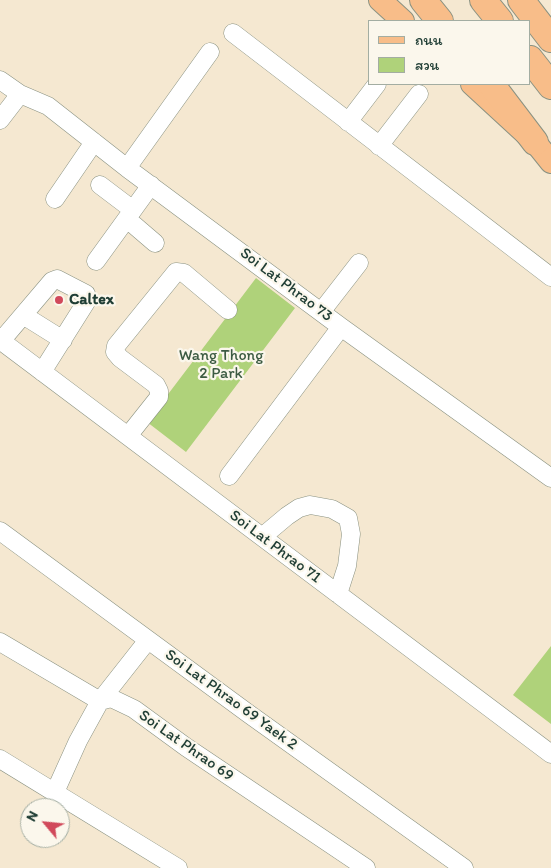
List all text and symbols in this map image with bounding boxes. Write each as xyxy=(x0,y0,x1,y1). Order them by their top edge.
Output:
legend xyxy=(368,20,531,85)
text: ถนน xyxy=(415,31,443,49)
text: สวน xyxy=(415,56,439,74)
street label: Soi Lat Phrao 73 xyxy=(236,244,336,326)
place label: Caltex xyxy=(69,290,114,310)
marker: Caltex xyxy=(53,294,65,306)
park label: Wang Thong 2 Park xyxy=(179,346,263,384)
street label: Soi Lat Phrao 71 xyxy=(225,506,325,588)
street label: Soi Lat Phrao 69 Yaek 2 xyxy=(161,645,301,755)
street label: Soi Lat Phrao 69 xyxy=(135,706,237,786)
north arrow xyxy=(20,798,70,848)
text: N xyxy=(22,808,42,824)

